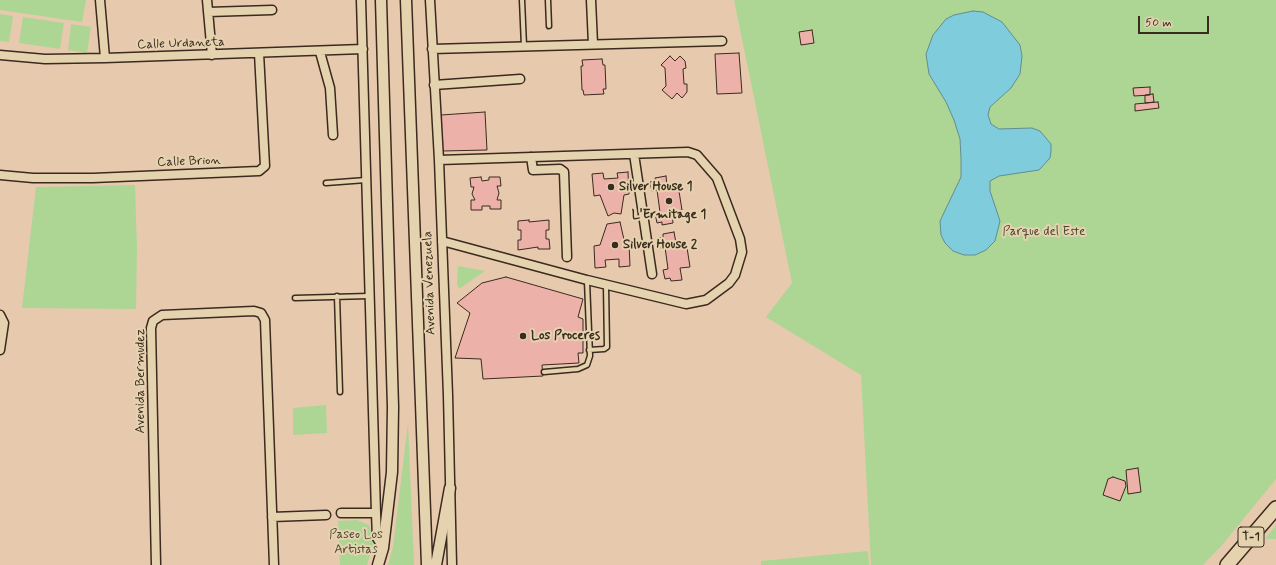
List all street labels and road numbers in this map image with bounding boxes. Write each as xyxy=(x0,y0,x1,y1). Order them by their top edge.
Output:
street label: Calle Urdaneta xyxy=(137,35,225,53)
street label: Calle Brion xyxy=(157,153,221,171)
street label: Avenida Venezuela xyxy=(420,231,440,335)
street label: Avenida Bermudez xyxy=(133,329,149,433)
road number: T-1 xyxy=(1238,527,1264,547)

